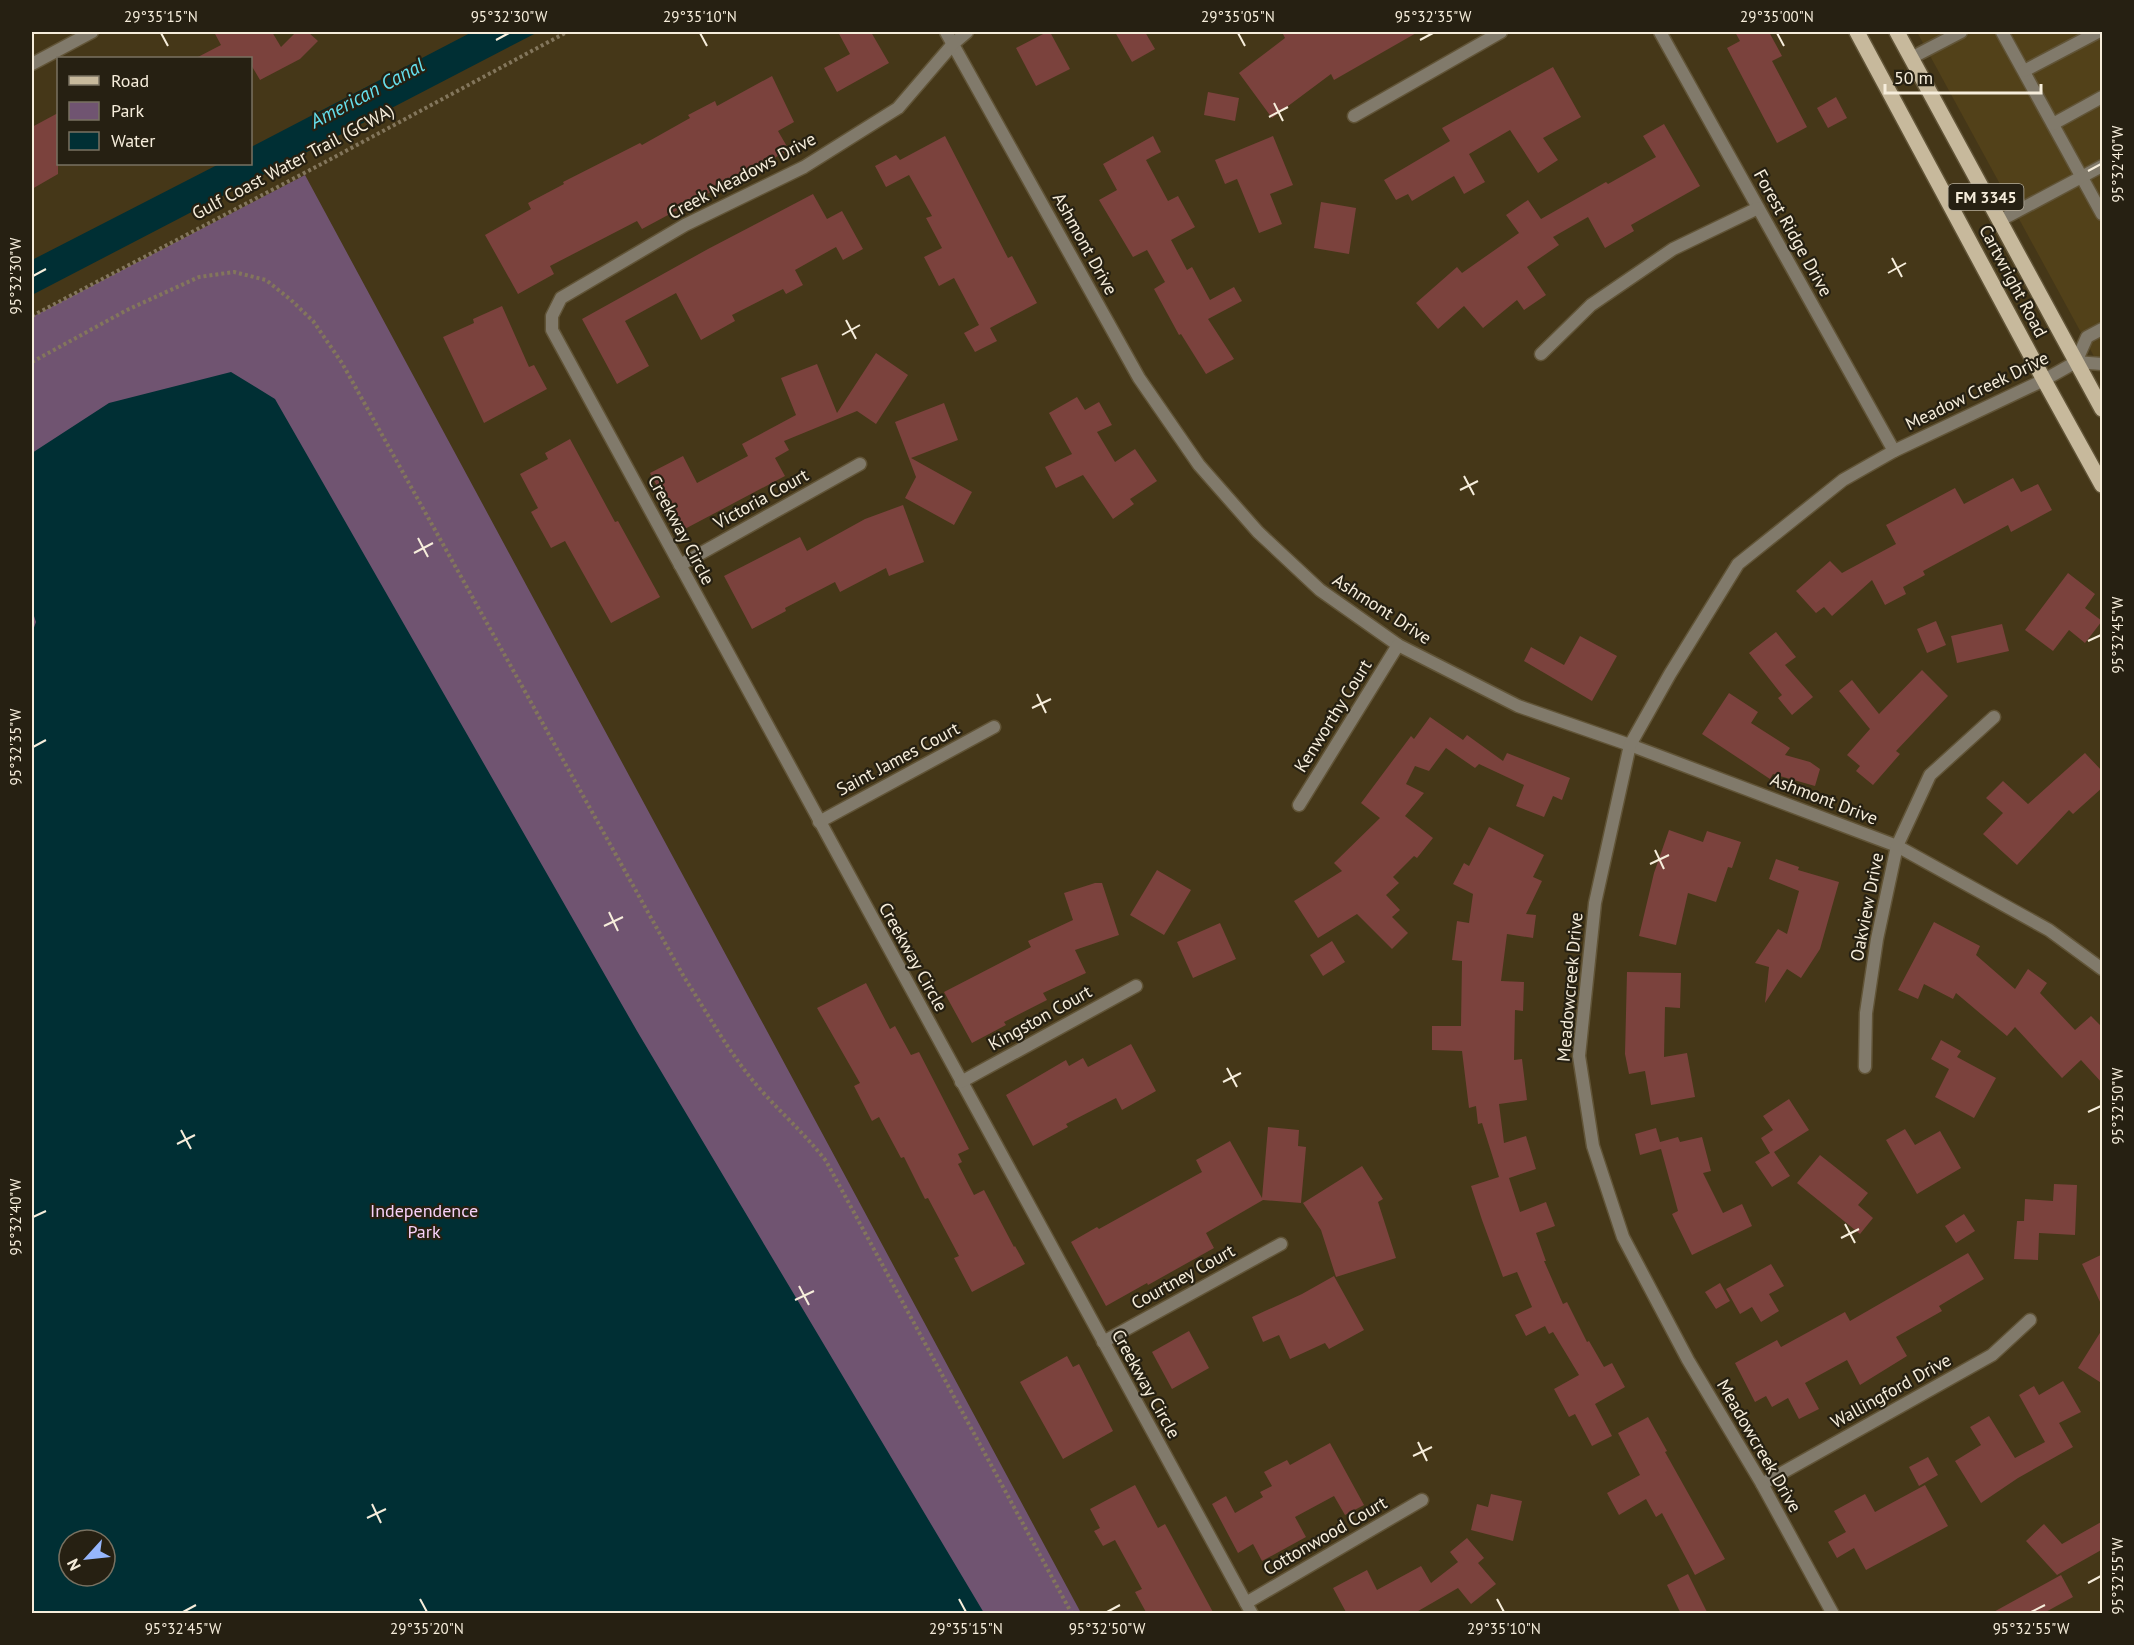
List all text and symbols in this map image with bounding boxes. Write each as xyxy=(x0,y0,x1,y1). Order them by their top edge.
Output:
text: 29°35'15"N xyxy=(124,7,198,26)
text: 95°32'30"W xyxy=(471,7,548,26)
text: 29°35'10"N xyxy=(663,7,737,26)
text: 29°35'05"N xyxy=(1201,7,1275,26)
text: 95°32'35"W xyxy=(1395,7,1472,26)
text: 29°35'00"N xyxy=(1740,7,1814,26)
water label: American Canal xyxy=(304,52,429,135)
legend xyxy=(57,57,252,165)
scale bar xyxy=(1885,57,2041,95)
text: 50 m xyxy=(1894,66,1933,89)
text: Road xyxy=(111,69,149,92)
street label: Gulf Coast Water Trail (GCWA) xyxy=(188,98,398,225)
text: Park xyxy=(111,99,144,122)
text: 95°32'40"W xyxy=(2108,125,2127,202)
street label: Creek Meadows Drive xyxy=(664,127,820,224)
text: Water xyxy=(111,129,155,152)
street label: Forest Ridge Drive xyxy=(1749,165,1838,300)
road number: FM 3345 xyxy=(1948,184,2024,210)
street label: Ashmont Drive xyxy=(1048,189,1123,299)
street label: Cartwright Road xyxy=(1974,220,2053,341)
text: 95°32'30"W xyxy=(6,237,25,314)
street label: Meadow Creek Drive xyxy=(1901,346,2052,435)
street label: Victoria Court xyxy=(708,463,812,535)
street label: Creekway Circle xyxy=(643,471,720,589)
street label: Ashmont Drive xyxy=(1328,568,1436,649)
text: 95°32'45"W xyxy=(2108,596,2127,673)
street label: Kenworthy Court xyxy=(1289,655,1376,776)
text: 95°32'35"W xyxy=(6,708,25,785)
street label: Saint James Court xyxy=(832,716,963,801)
street label: Ashmont Drive xyxy=(1767,767,1881,830)
street label: Oakview Drive xyxy=(1845,851,1888,963)
street label: Creekway Circle xyxy=(874,898,953,1015)
street label: Meadowcreek Drive xyxy=(1552,911,1587,1063)
street label: Kingston Court xyxy=(984,980,1096,1055)
text: 95°32'50"W xyxy=(2108,1067,2127,1144)
text: 95°32'40"W xyxy=(6,1178,25,1255)
park label: Independence Park xyxy=(370,1199,478,1243)
street label: Courtney Court xyxy=(1127,1239,1238,1314)
street label: Creekway Circle xyxy=(1107,1325,1186,1442)
street label: Wallingford Drive xyxy=(1827,1348,1955,1433)
street label: Meadowcreek Drive xyxy=(1712,1375,1807,1516)
street label: Cottonwood Court xyxy=(1259,1491,1391,1580)
north arrow xyxy=(57,1528,117,1588)
text: 95°32'55"W xyxy=(2108,1537,2127,1614)
text: N xyxy=(62,1556,85,1574)
text: 95°32'45"W xyxy=(145,1619,222,1638)
text: 29°35'20"N xyxy=(390,1619,464,1638)
text: 29°35'15"N xyxy=(929,1619,1003,1638)
text: 95°32'50"W xyxy=(1069,1619,1146,1638)
text: 29°35'10"N xyxy=(1467,1619,1541,1638)
text: 95°32'55"W xyxy=(1993,1619,2070,1638)

